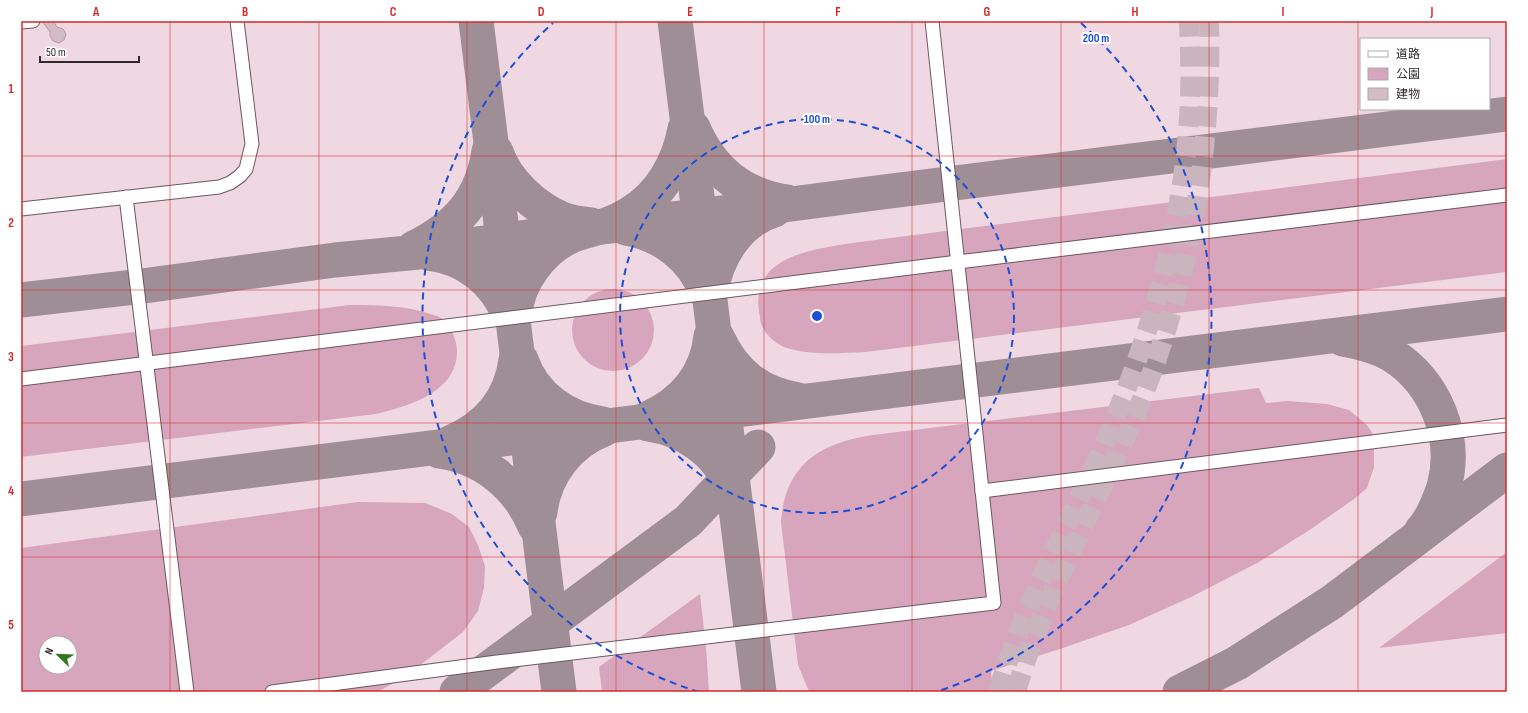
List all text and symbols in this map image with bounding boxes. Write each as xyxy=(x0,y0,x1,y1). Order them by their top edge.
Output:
text: A xyxy=(92,4,100,20)
text: B xyxy=(242,4,248,20)
text: C xyxy=(390,4,397,20)
text: D xyxy=(538,4,545,20)
text: E xyxy=(687,4,693,20)
text: F xyxy=(835,4,841,20)
text: G xyxy=(984,4,991,20)
text: H xyxy=(1132,4,1139,20)
text: I xyxy=(1282,4,1285,20)
text: J xyxy=(1430,4,1434,20)
text: 200 m xyxy=(1083,31,1109,46)
scale bar xyxy=(40,38,139,64)
legend xyxy=(1360,38,1490,110)
text: 50 m xyxy=(46,45,66,60)
text: 道路 xyxy=(1396,47,1420,62)
text: 公園 xyxy=(1396,67,1420,82)
text: 1 xyxy=(8,81,14,97)
text: 建物 xyxy=(1396,87,1420,102)
text: 100 m xyxy=(804,112,830,127)
text: 2 xyxy=(8,215,14,231)
centre of rings xyxy=(810,309,824,323)
text: 3 xyxy=(8,349,14,365)
text: 4 xyxy=(8,483,14,499)
text: 5 xyxy=(8,617,14,633)
north arrow xyxy=(38,635,78,675)
text: N xyxy=(42,646,56,657)

